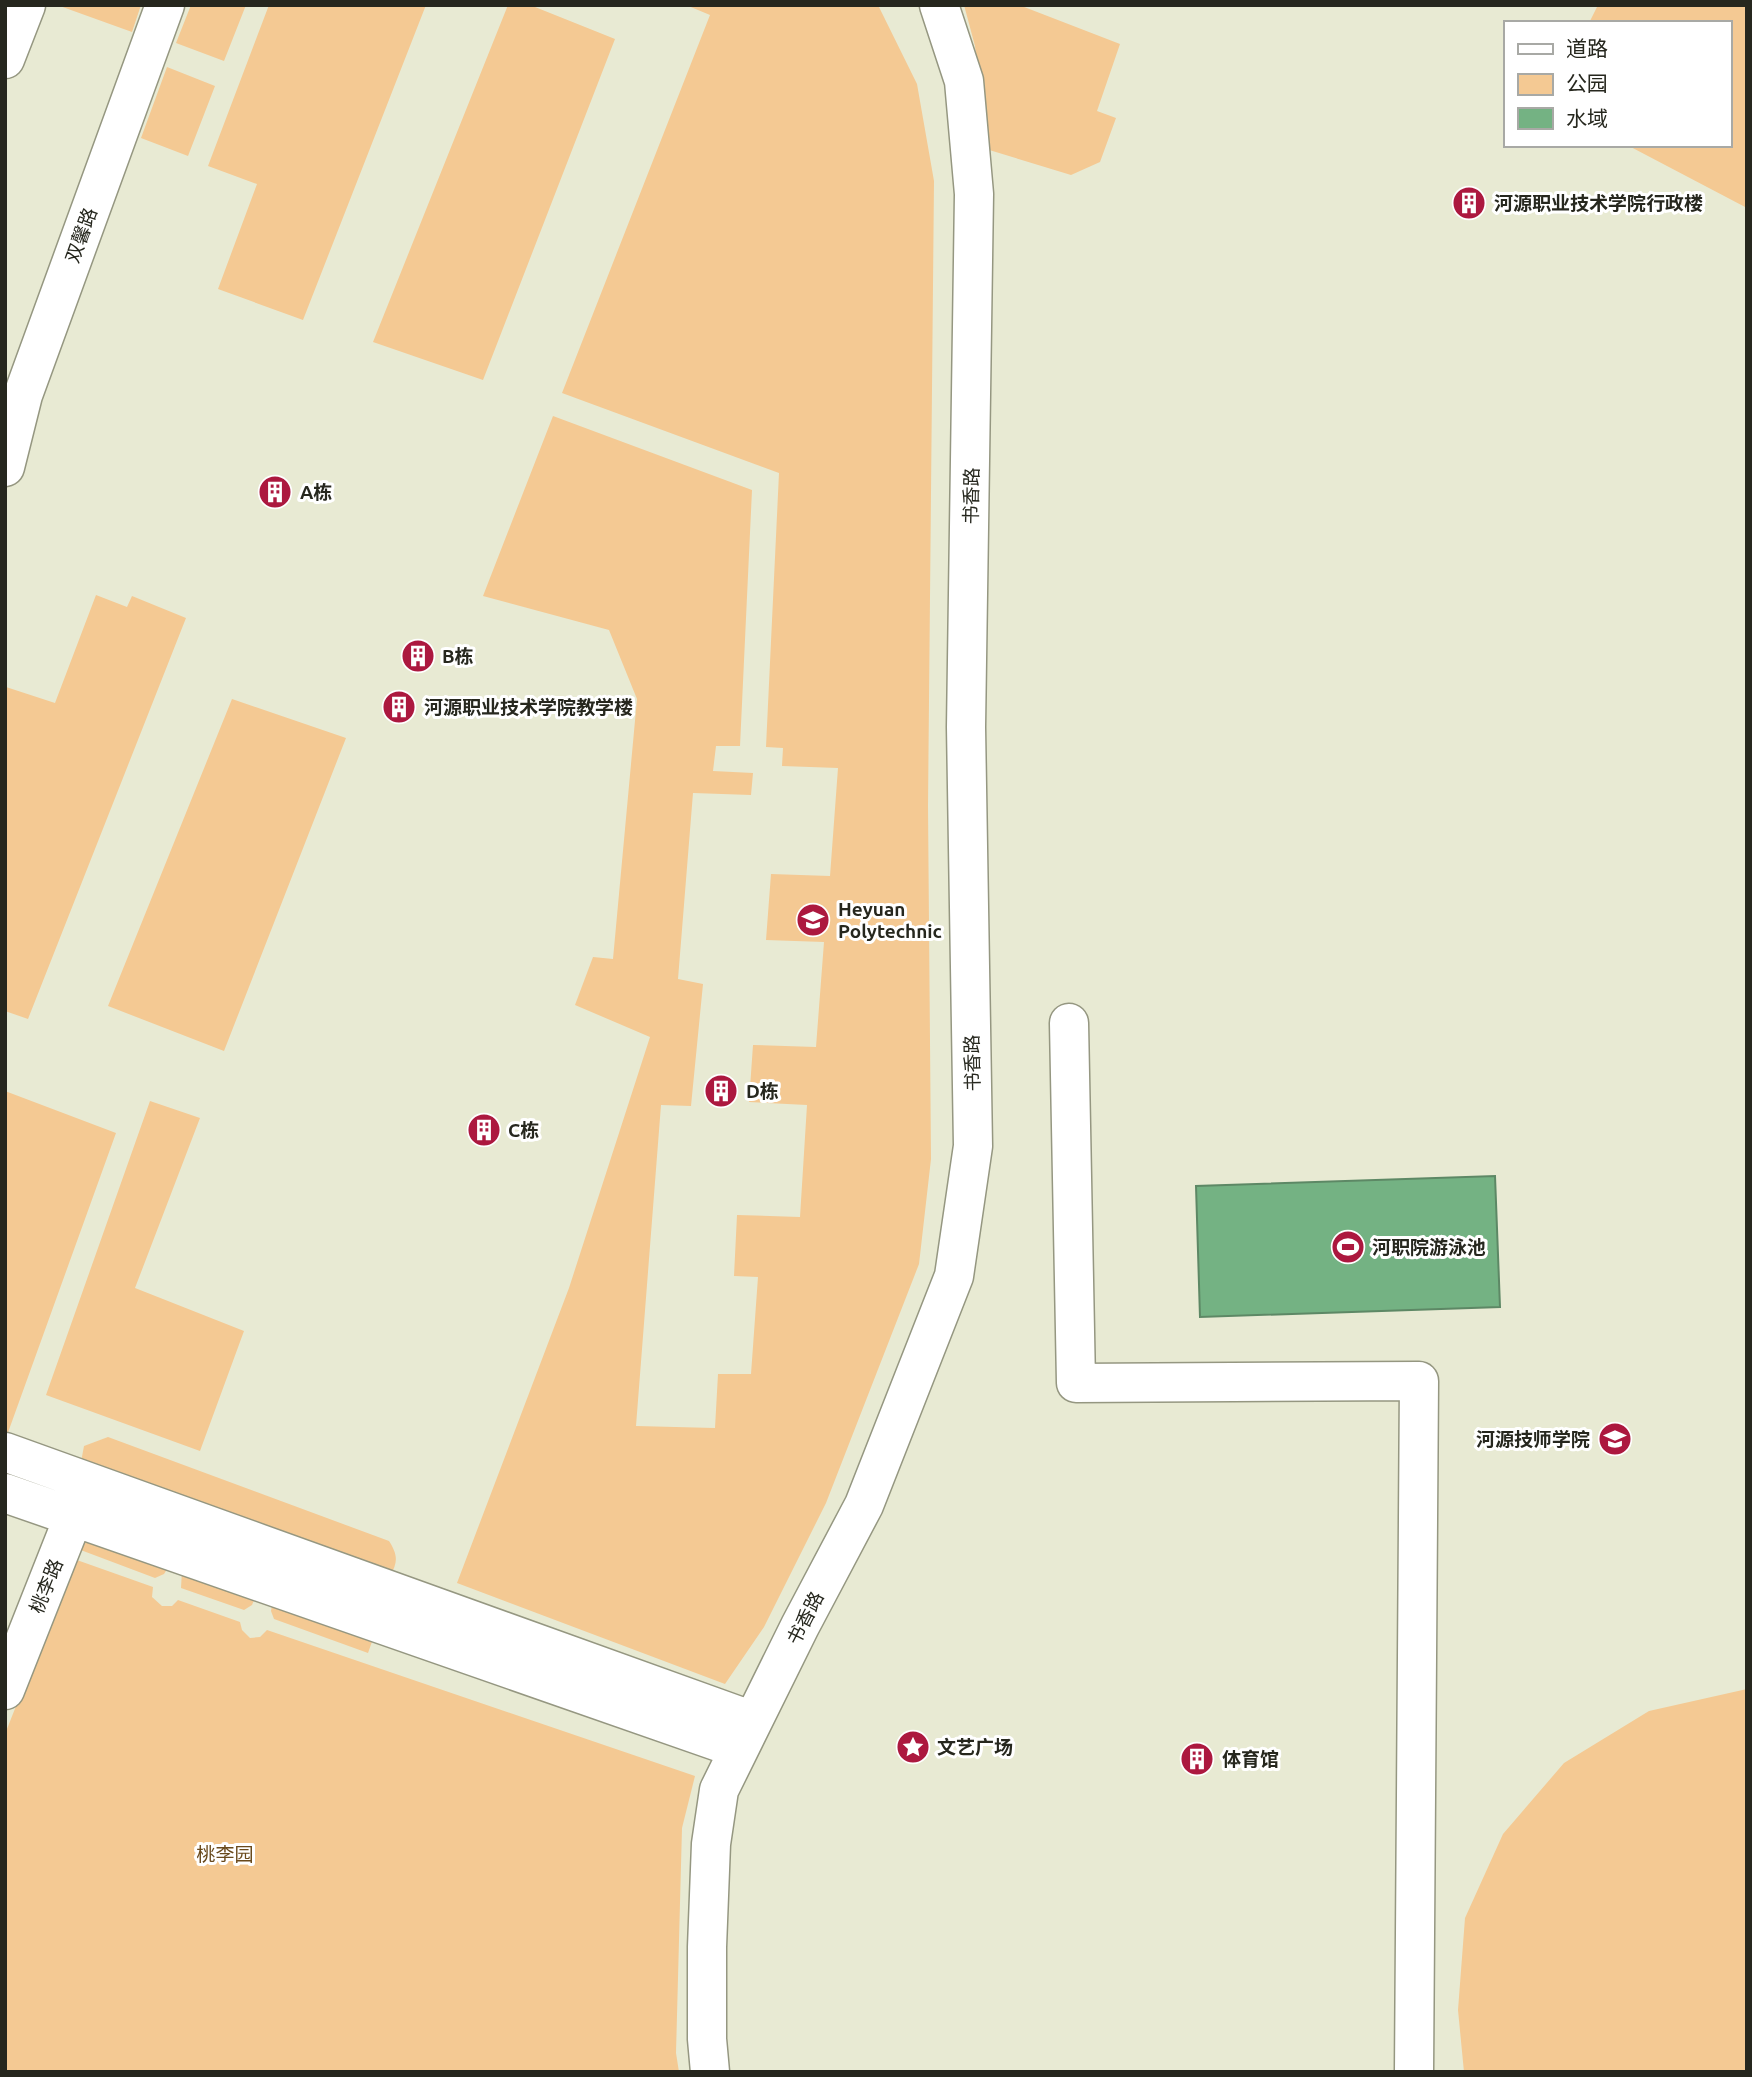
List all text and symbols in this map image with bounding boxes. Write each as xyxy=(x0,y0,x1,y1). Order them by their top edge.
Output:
legend xyxy=(1504,21,1731,147)
text: 道路 xyxy=(1566,36,1608,60)
text: 公园 xyxy=(1566,71,1608,95)
text: 水域 xyxy=(1566,106,1608,130)
building icon: 河源职业技术学院行政楼 xyxy=(1450,184,1488,222)
place label: 河源职业技术学院行政楼 xyxy=(1494,192,1703,214)
street label: 双馨路 xyxy=(61,204,101,266)
street label: 书香路 xyxy=(960,467,982,525)
building icon: A栋 xyxy=(256,473,294,511)
place label: A栋 xyxy=(300,481,332,503)
building icon: B栋 xyxy=(399,637,437,675)
place label: B栋 xyxy=(442,645,474,667)
building icon: 河源职业技术学院教学楼 xyxy=(380,688,418,726)
place label: 河源职业技术学院教学楼 xyxy=(424,696,633,718)
place label: Heyuan Polytechnic xyxy=(838,898,942,942)
school or university icon: Heyuan Polytechnic xyxy=(794,901,832,939)
street label: 书香路 xyxy=(961,1034,983,1092)
building icon: D栋 xyxy=(702,1072,740,1110)
place label: D栋 xyxy=(746,1080,779,1102)
building icon: C栋 xyxy=(465,1111,503,1149)
place label: C栋 xyxy=(508,1119,539,1141)
sports icon: 河职院游泳池 xyxy=(1329,1228,1367,1266)
place label: 河职院游泳池 xyxy=(1372,1236,1486,1258)
school or university icon: 河源技师学院 xyxy=(1596,1420,1634,1458)
place label: 河源技师学院 xyxy=(1476,1428,1590,1450)
street label: 桃李路 xyxy=(25,1555,67,1617)
street label: 书香路 xyxy=(782,1588,828,1648)
place icon: 文艺广场 xyxy=(894,1728,932,1766)
place label: 文艺广场 xyxy=(937,1736,1013,1758)
building icon: 体育馆 xyxy=(1178,1740,1216,1778)
place label: 体育馆 xyxy=(1222,1748,1279,1770)
park label: 桃李园 xyxy=(196,1843,254,1865)

